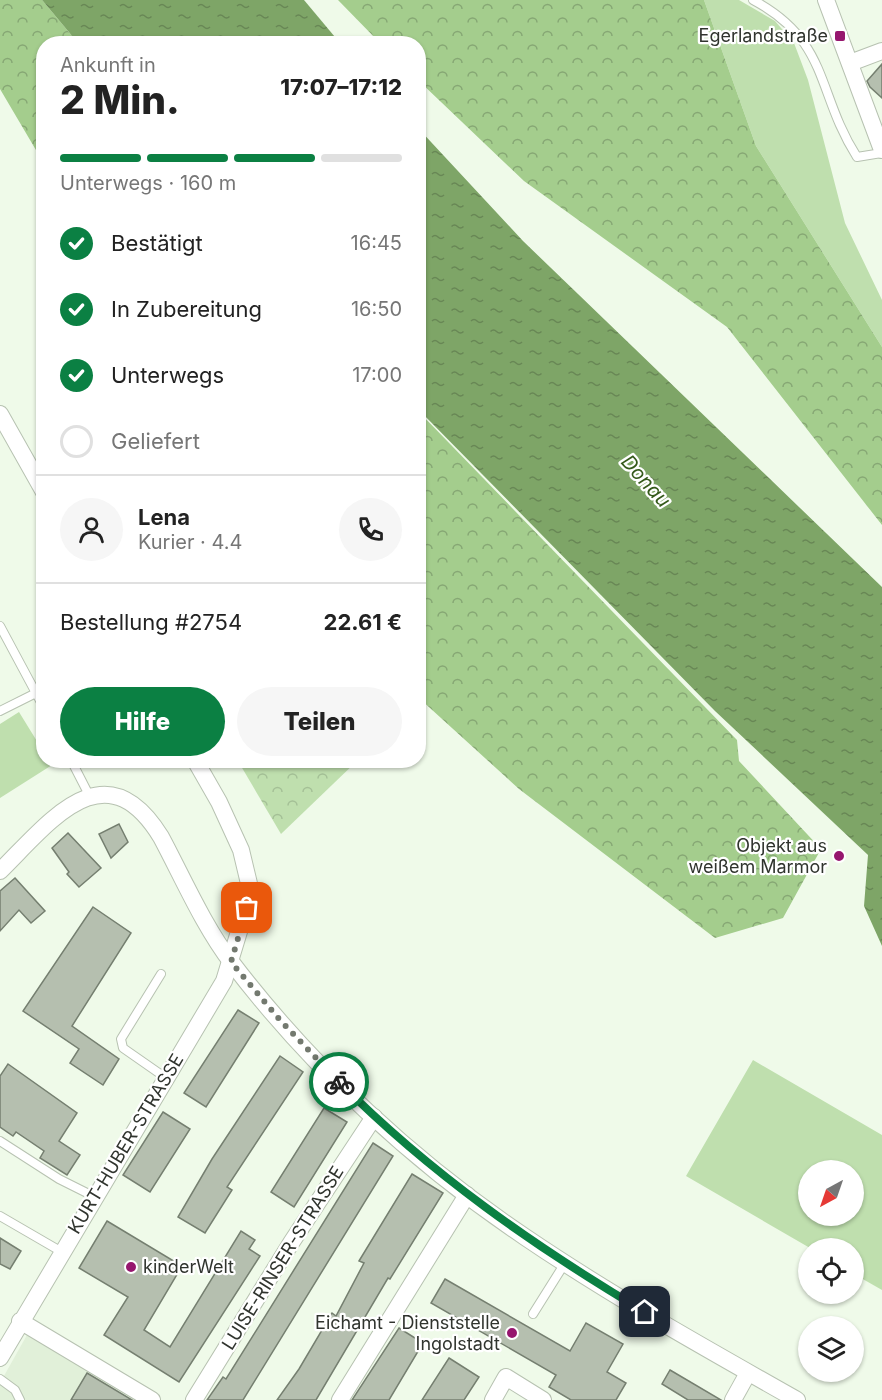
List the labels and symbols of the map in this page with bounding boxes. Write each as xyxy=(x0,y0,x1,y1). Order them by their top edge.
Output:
place label: Egerlandstraße xyxy=(699,25,828,46)
marker: Egerlandstraße xyxy=(833,29,847,43)
water label: Donau xyxy=(616,450,676,512)
place label: Objekt aus weißem Marmor xyxy=(689,835,827,877)
marker: Objekt aus weißem Marmor xyxy=(832,849,846,863)
pin xyxy=(221,882,272,933)
street label: KURT-HUBER-STRASSE xyxy=(64,1050,188,1237)
courier xyxy=(309,1052,369,1112)
north arrow xyxy=(798,1160,864,1226)
street label: LUISE-RINSER-STRASSE xyxy=(217,1162,348,1353)
place label: kinderWelt xyxy=(143,1256,234,1277)
marker: kinderWelt xyxy=(124,1260,138,1274)
pin xyxy=(619,1286,670,1337)
place label: Eichamt - Dienststelle Ingolstadt xyxy=(315,1312,500,1354)
marker: Eichamt - Dienststelle Ingolstadt xyxy=(505,1326,519,1340)

